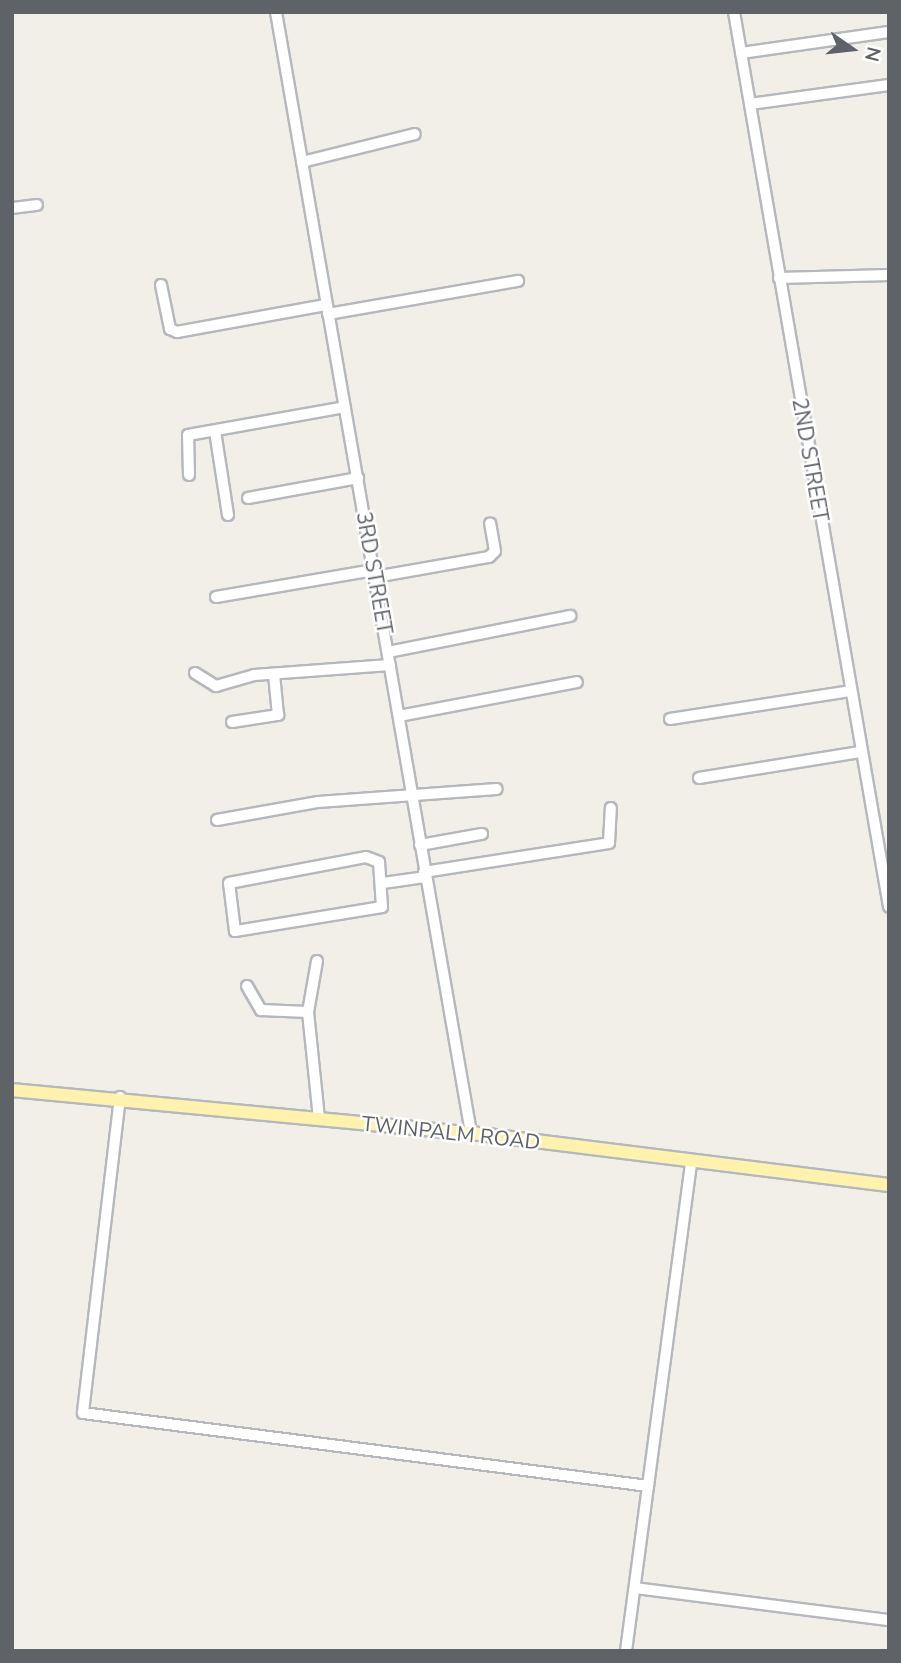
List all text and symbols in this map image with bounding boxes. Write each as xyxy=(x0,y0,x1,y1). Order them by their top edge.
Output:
north arrow xyxy=(817,14,887,84)
text: N xyxy=(858,44,887,64)
street label: 2ND STREET xyxy=(787,396,833,524)
street label: 3RD STREET xyxy=(351,510,397,636)
street label: TWINPALM ROAD xyxy=(360,1111,542,1155)

